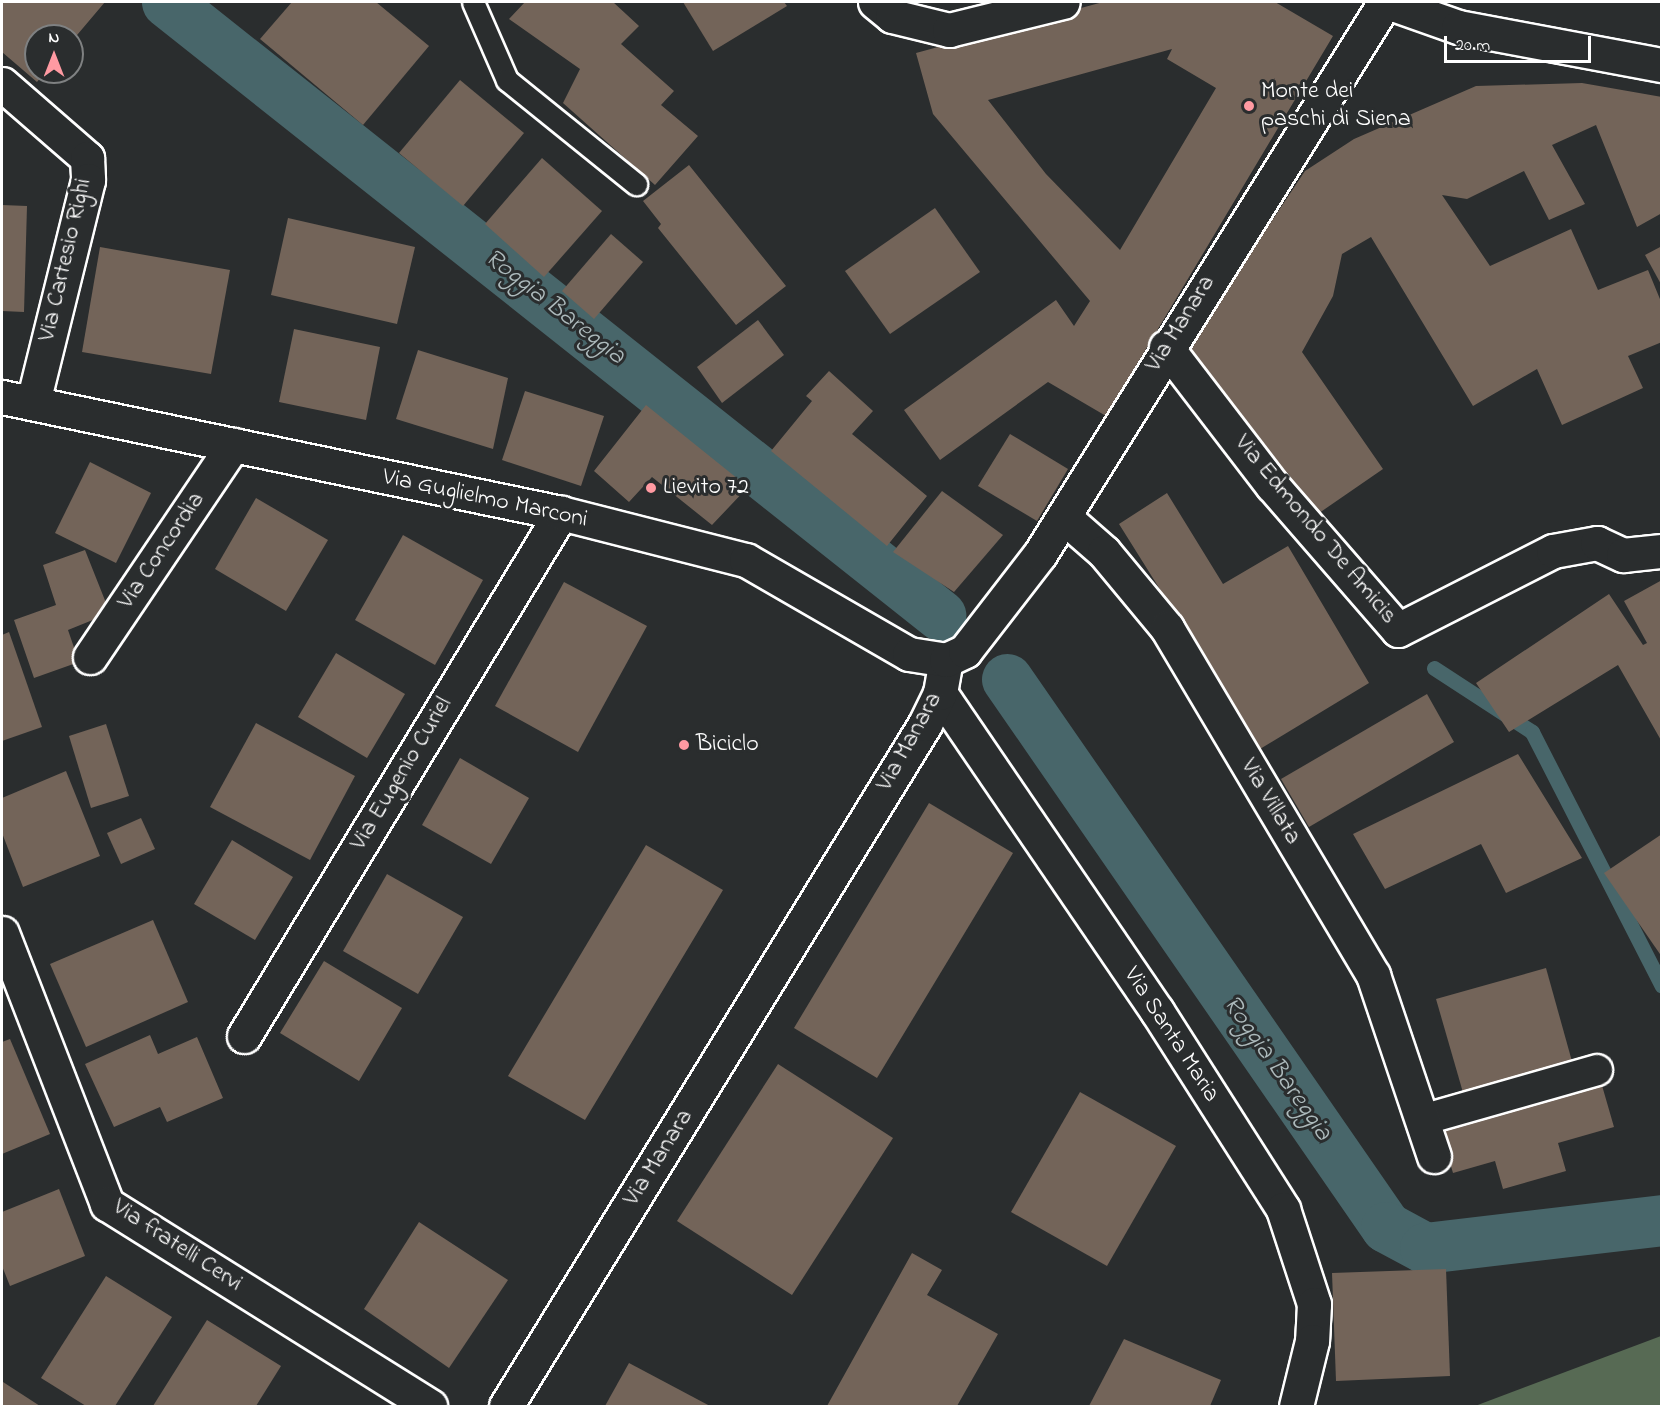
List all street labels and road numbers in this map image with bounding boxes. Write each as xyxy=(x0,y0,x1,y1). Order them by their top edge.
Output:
street label: Via Cartesio Righi xyxy=(33,176,99,344)
street label: Via Manara xyxy=(1140,270,1222,378)
street label: Via Edmondo De Amicis xyxy=(1227,430,1403,630)
street label: Via Guglielmo Marconi xyxy=(380,463,590,535)
street label: Via Concordia xyxy=(112,487,212,615)
street label: Via Manara xyxy=(871,688,949,796)
street label: Via Eugenio Curiel xyxy=(345,692,459,856)
street label: Via Villata xyxy=(1233,754,1307,850)
street label: Via Santa Maria xyxy=(1117,962,1225,1108)
street label: Via Manara xyxy=(618,1104,700,1212)
street label: Via fratelli Cervi xyxy=(107,1193,247,1299)

